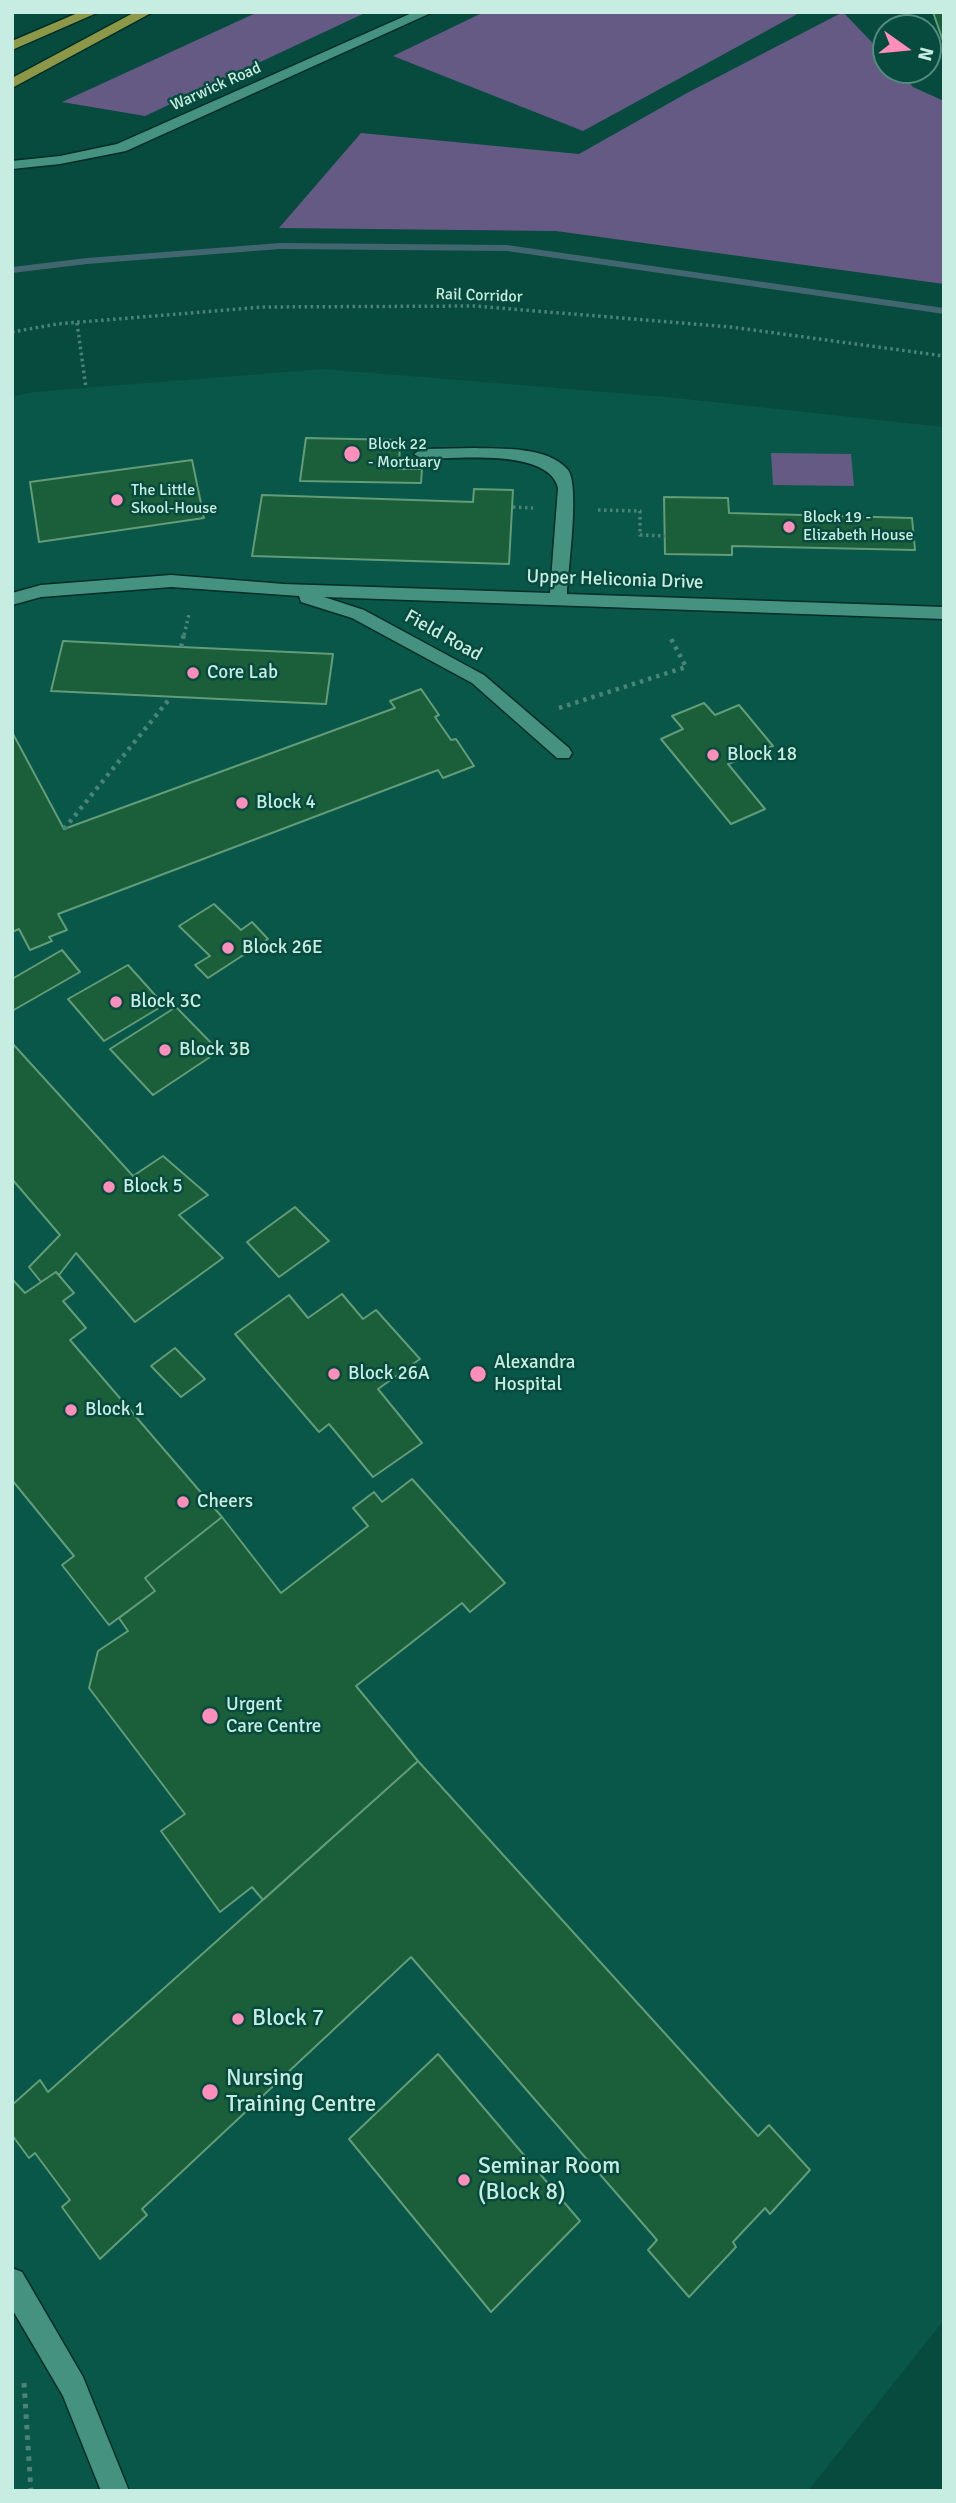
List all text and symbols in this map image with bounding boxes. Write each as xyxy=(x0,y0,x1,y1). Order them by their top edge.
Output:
north arrow xyxy=(872,14,942,84)
text: N xyxy=(912,44,939,63)
street label: Warwick Road xyxy=(168,59,264,115)
street label: Rail Corridor xyxy=(435,285,523,307)
place label: Block 22 - Mortuary xyxy=(368,435,441,473)
marker: Block 22 - Mortuary xyxy=(342,444,362,464)
place label: The Little Skool-House xyxy=(131,481,217,519)
marker: The Little Skool-House xyxy=(109,492,125,508)
place label: Block 19 - Elizabeth House xyxy=(803,508,913,546)
marker: Block 19 - Elizabeth House xyxy=(781,519,797,535)
street label: Upper Heliconia Drive xyxy=(526,566,704,594)
street label: Field Road xyxy=(400,605,486,667)
place label: Core Lab xyxy=(207,662,278,684)
marker: Core Lab xyxy=(185,665,201,681)
place label: Block 18 xyxy=(727,744,797,766)
marker: Block 18 xyxy=(705,747,721,763)
place label: Block 4 xyxy=(256,792,316,814)
marker: Block 4 xyxy=(234,795,250,811)
place label: Block 26E xyxy=(242,937,323,959)
marker: Block 26E xyxy=(220,940,236,956)
place label: Block 3C xyxy=(130,991,201,1013)
marker: Block 3C xyxy=(108,994,124,1010)
place label: Block 3B xyxy=(179,1039,250,1061)
marker: Block 3B xyxy=(157,1042,173,1058)
place label: Block 5 xyxy=(123,1176,183,1198)
marker: Block 5 xyxy=(101,1179,117,1195)
place label: Alexandra Hospital xyxy=(494,1352,576,1396)
place label: Block 26A xyxy=(348,1363,430,1385)
marker: Alexandra Hospital xyxy=(468,1364,488,1384)
marker: Block 26A xyxy=(326,1366,342,1382)
place label: Block 1 xyxy=(85,1399,145,1421)
marker: Block 1 xyxy=(63,1402,79,1418)
place label: Cheers xyxy=(197,1491,253,1513)
marker: Cheers xyxy=(175,1494,191,1510)
place label: Urgent Care Centre xyxy=(226,1694,321,1738)
marker: Urgent Care Centre xyxy=(200,1706,220,1726)
place label: Block 7 xyxy=(252,2005,324,2033)
marker: Block 7 xyxy=(230,2011,246,2027)
place label: Nursing Training Centre xyxy=(226,2065,376,2119)
marker: Nursing Training Centre xyxy=(200,2082,220,2102)
place label: Seminar Room (Block 8) xyxy=(478,2153,620,2207)
marker: Seminar Room (Block 8) xyxy=(456,2172,472,2188)

